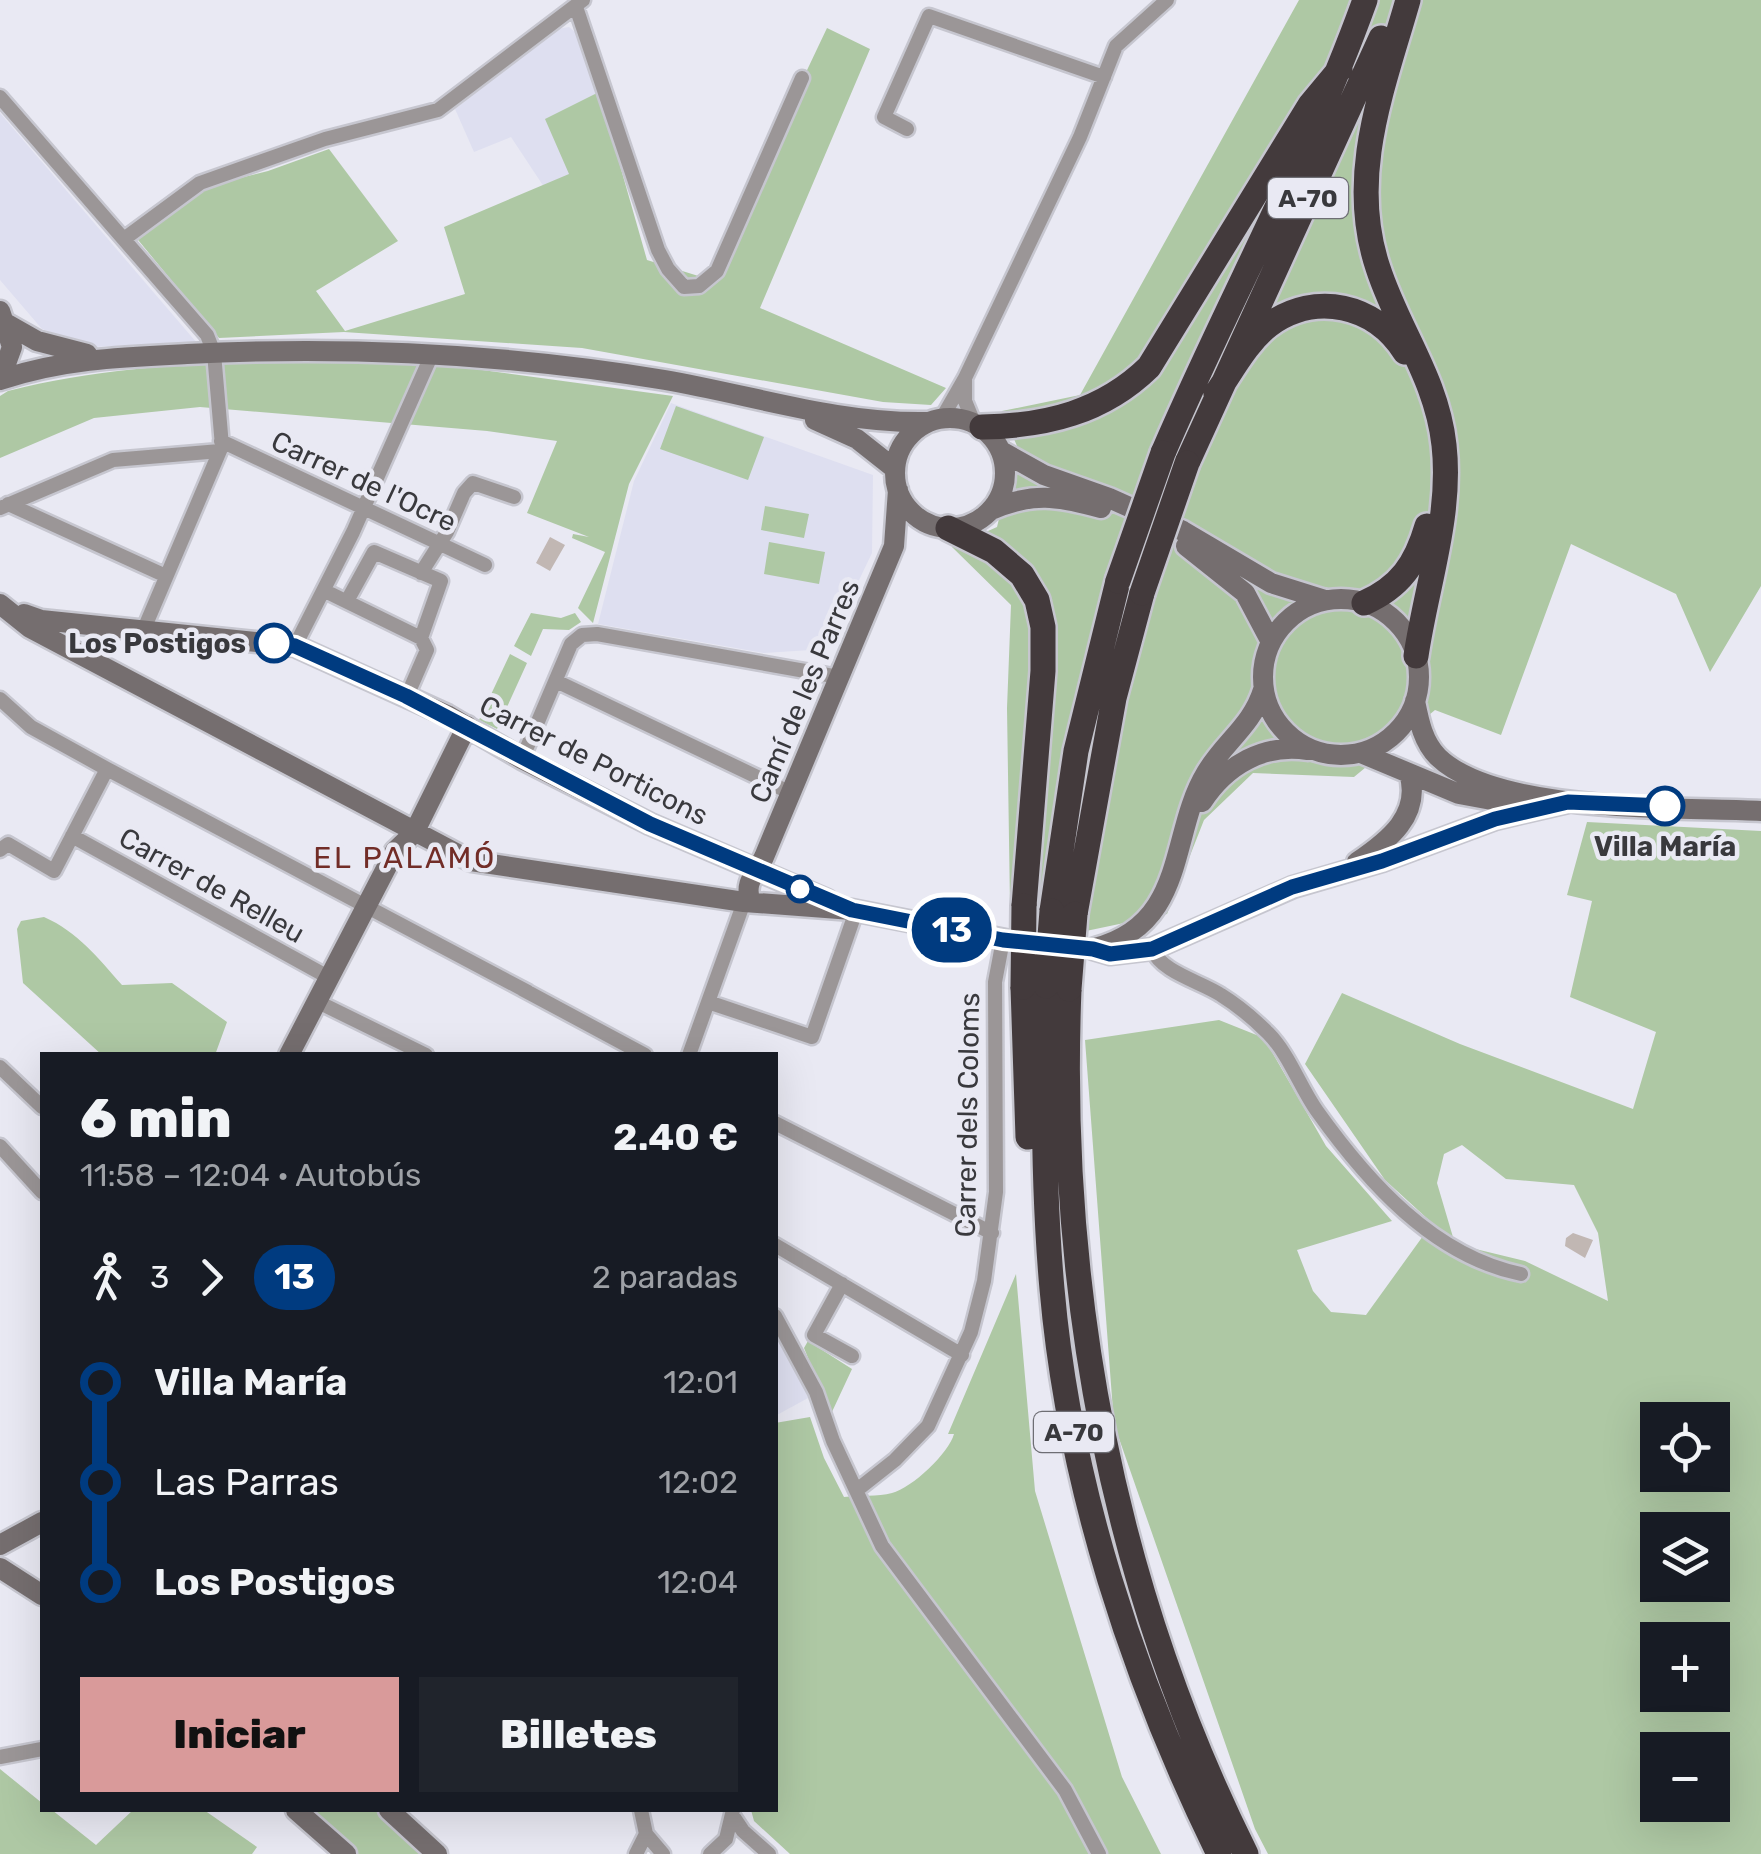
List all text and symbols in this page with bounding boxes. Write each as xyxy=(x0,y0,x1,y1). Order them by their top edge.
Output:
road number: A-70 xyxy=(1268,178,1348,218)
street label: Carrer de l'Ocre xyxy=(266,424,461,539)
street label: Camí de les Parres xyxy=(742,574,866,808)
marker: Los Postigos xyxy=(255,624,293,662)
place label: Los Postigos xyxy=(68,627,246,660)
street label: Carrer de Porticons xyxy=(474,689,713,832)
marker: Villa María xyxy=(1646,787,1684,825)
street label: Carrer de Relleu xyxy=(113,821,310,950)
place label: Villa María xyxy=(1594,830,1736,863)
district label: EL PALAMÓ xyxy=(313,840,497,876)
unlabelled marker xyxy=(787,876,813,902)
line badge: 13 xyxy=(907,898,997,962)
text: 13 xyxy=(932,909,972,951)
street label: Carrer dels Coloms xyxy=(949,992,986,1238)
text: 6 min xyxy=(80,1086,232,1151)
text: 2.40 € xyxy=(613,1114,738,1160)
text: 11:58 – 12:04 · Autobús xyxy=(80,1156,421,1194)
icon: walk xyxy=(80,1250,135,1305)
icon: forward xyxy=(184,1250,239,1305)
text: 13 xyxy=(274,1256,315,1298)
text: 3 xyxy=(150,1258,169,1296)
text: 2 paradas xyxy=(592,1258,738,1296)
text: Villa María xyxy=(154,1359,347,1405)
text: 12:01 xyxy=(663,1363,738,1401)
map controls xyxy=(1640,1402,1730,1822)
button: locate xyxy=(1640,1402,1730,1492)
road number: A-70 xyxy=(1034,1412,1114,1452)
text: Las Parras xyxy=(154,1459,339,1505)
text: 12:02 xyxy=(658,1463,738,1501)
button: layers xyxy=(1640,1512,1730,1602)
text: Los Postigos xyxy=(154,1559,395,1605)
text: 12:04 xyxy=(657,1563,738,1601)
button: + xyxy=(1640,1622,1730,1712)
button: Iniciar xyxy=(80,1677,399,1792)
button: Billetes xyxy=(419,1677,738,1792)
button: − xyxy=(1640,1732,1730,1822)

